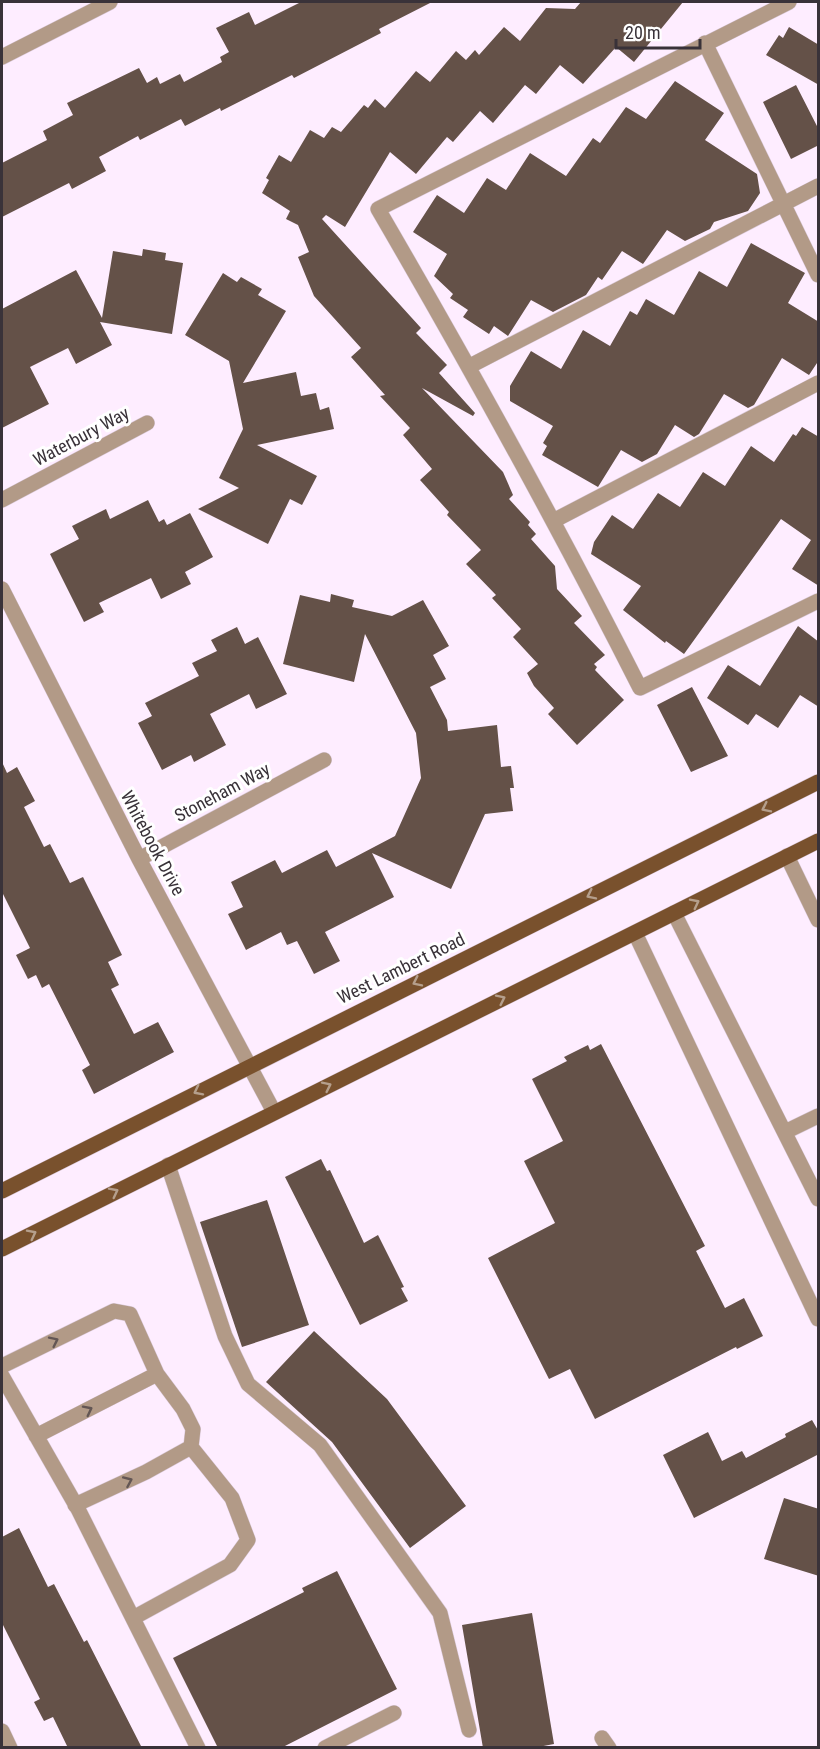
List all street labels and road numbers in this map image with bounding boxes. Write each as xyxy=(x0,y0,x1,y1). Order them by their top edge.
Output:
street label: Waterbury Way xyxy=(29,402,133,470)
street label: Stoneham Way xyxy=(171,758,274,826)
street label: Whitebook Drive xyxy=(117,787,189,899)
street label: West Lambert Road xyxy=(334,928,468,1008)

